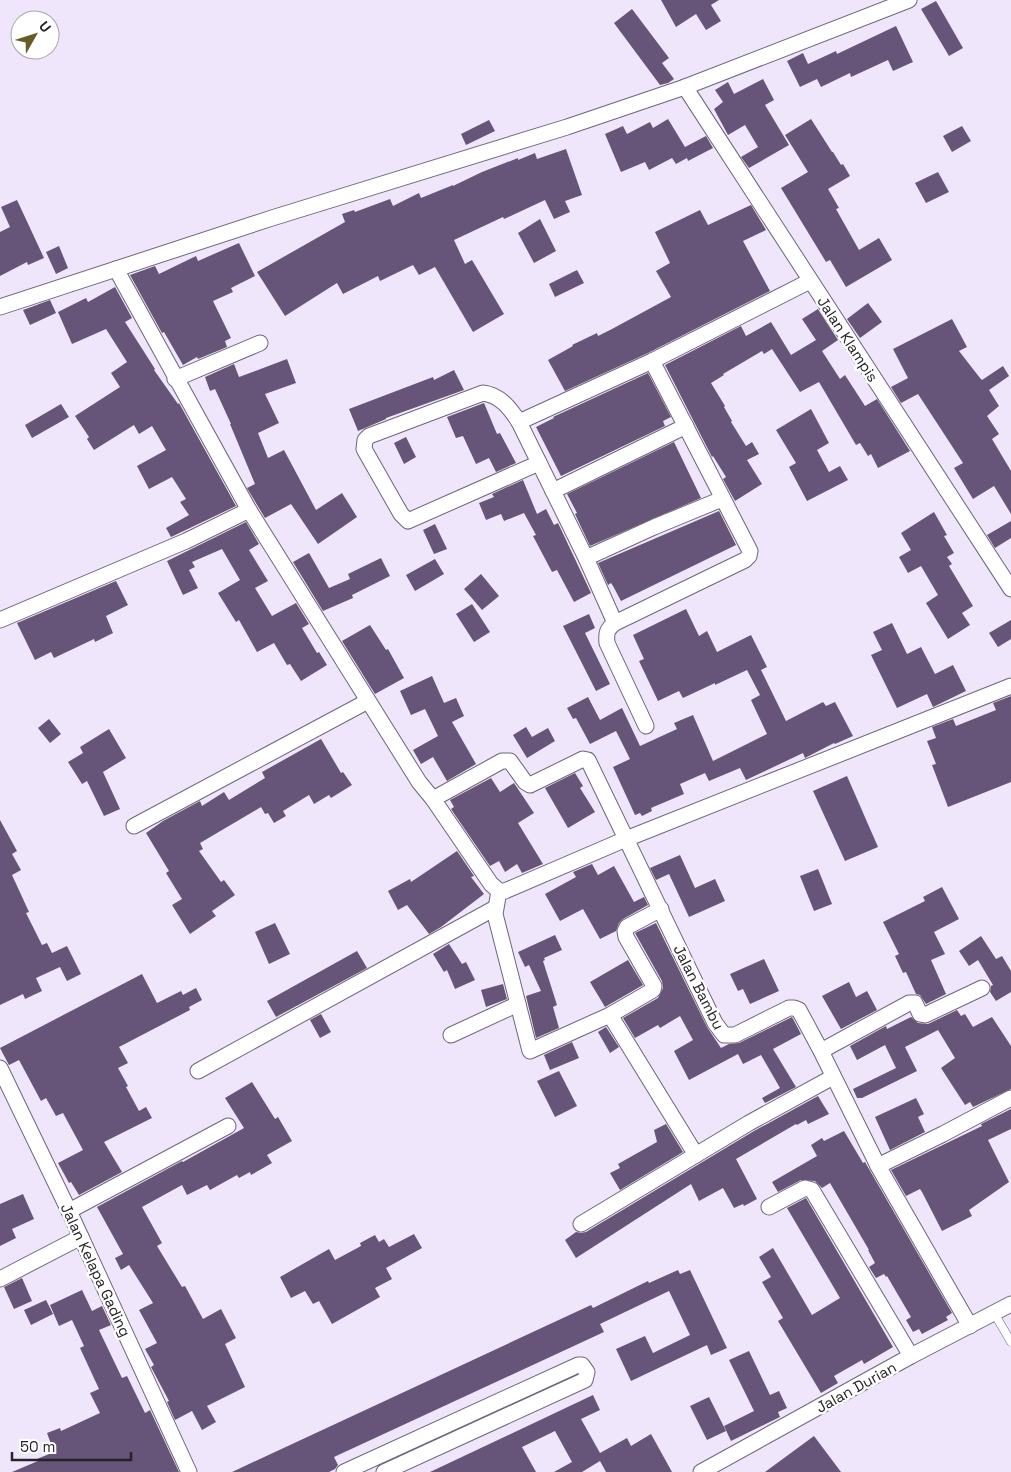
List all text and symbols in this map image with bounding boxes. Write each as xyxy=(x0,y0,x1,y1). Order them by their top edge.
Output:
north arrow xyxy=(10,10,60,60)
text: U xyxy=(35,17,55,36)
street label: Jalan Klampis xyxy=(813,293,883,385)
street label: Jalan Bambu xyxy=(669,941,729,1033)
street label: Jalan Kelapa Gading xyxy=(57,1200,135,1340)
street label: Jalan Durian xyxy=(813,1357,899,1417)
scale bar xyxy=(12,1430,131,1462)
text: 50 m xyxy=(20,1437,55,1456)

